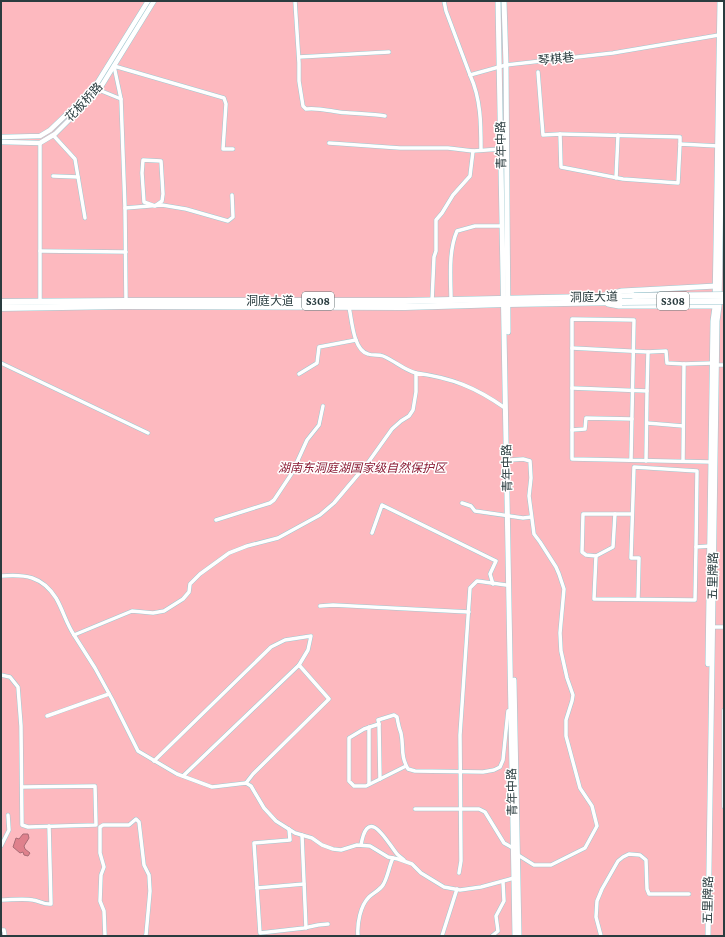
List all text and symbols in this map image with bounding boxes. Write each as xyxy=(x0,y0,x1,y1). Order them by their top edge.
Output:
street label: 琴棋巷 xyxy=(537,50,575,68)
street label: 花板桥路 xyxy=(63,80,105,124)
street label: 青年中路 xyxy=(494,121,508,169)
street label: 洞庭大道 xyxy=(570,290,618,304)
road number: S308 xyxy=(302,292,334,310)
road number: S308 xyxy=(657,292,689,310)
street label: 洞庭大道 xyxy=(246,294,294,308)
street label: 青年中路 xyxy=(500,444,514,492)
park label: 湖南东洞庭湖国家级自然保护区 xyxy=(278,461,448,475)
street label: 五里牌路 xyxy=(706,552,720,600)
street label: 青年中路 xyxy=(505,768,519,816)
street label: 五里牌路 xyxy=(701,876,715,924)

